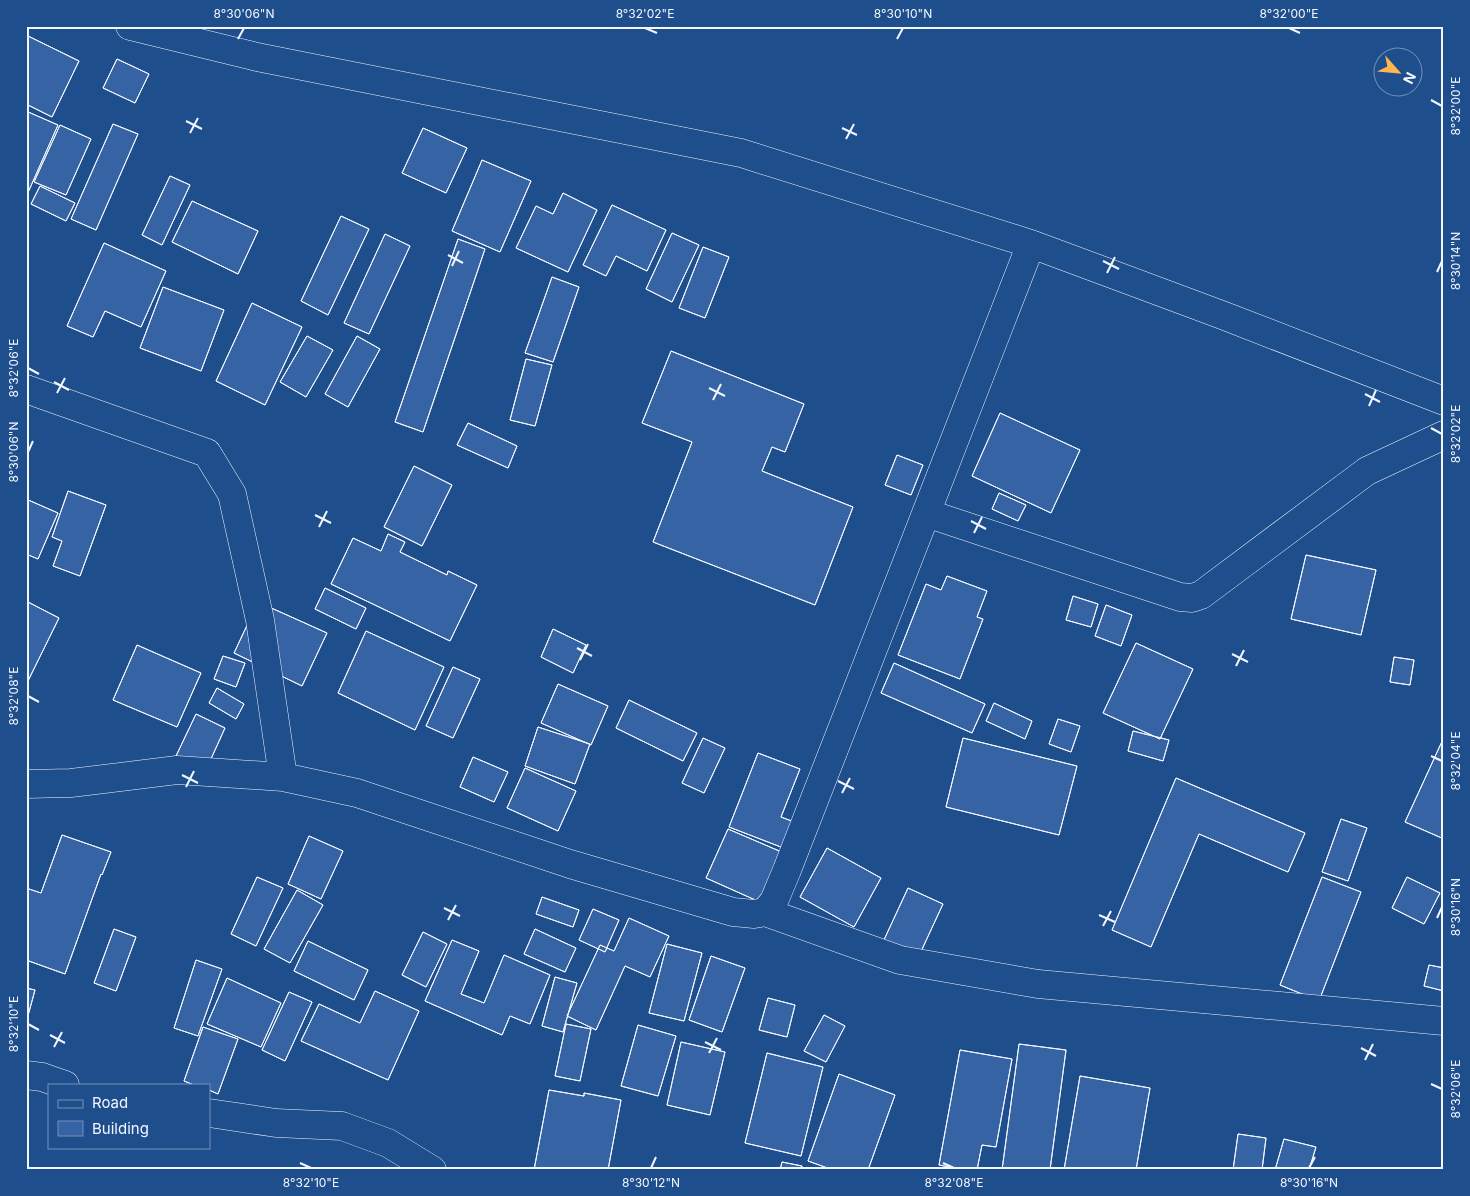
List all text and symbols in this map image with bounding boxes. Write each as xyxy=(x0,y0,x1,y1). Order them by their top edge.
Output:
text: 8°30'06"N xyxy=(214,6,274,21)
text: 8°32'02"E xyxy=(616,6,674,21)
text: 8°30'10"N xyxy=(874,6,932,21)
text: 8°32'00"E xyxy=(1260,6,1319,21)
north arrow xyxy=(1372,48,1422,98)
text: N xyxy=(1400,70,1420,87)
text: 8°32'00"E xyxy=(1448,77,1463,136)
text: 8°30'14"N xyxy=(1448,232,1463,290)
text: 8°32'06"E xyxy=(6,339,21,397)
text: 8°32'02"E xyxy=(1448,405,1463,463)
text: 8°30'06"N xyxy=(6,422,21,482)
text: 8°32'08"E xyxy=(6,667,21,725)
text: 8°32'04"E xyxy=(1448,731,1463,791)
text: 8°30'16"N xyxy=(1448,878,1463,936)
text: 8°32'10"E xyxy=(6,996,21,1052)
text: 8°32'06"E xyxy=(1448,1060,1463,1118)
legend xyxy=(48,1084,210,1148)
text: Road xyxy=(92,1093,128,1112)
text: Building xyxy=(92,1119,149,1138)
text: 8°32'10"E xyxy=(283,1175,339,1190)
text: 8°30'12"N xyxy=(622,1175,680,1190)
text: 8°32'08"E xyxy=(925,1175,983,1190)
text: 8°30'16"N xyxy=(1280,1175,1338,1190)

